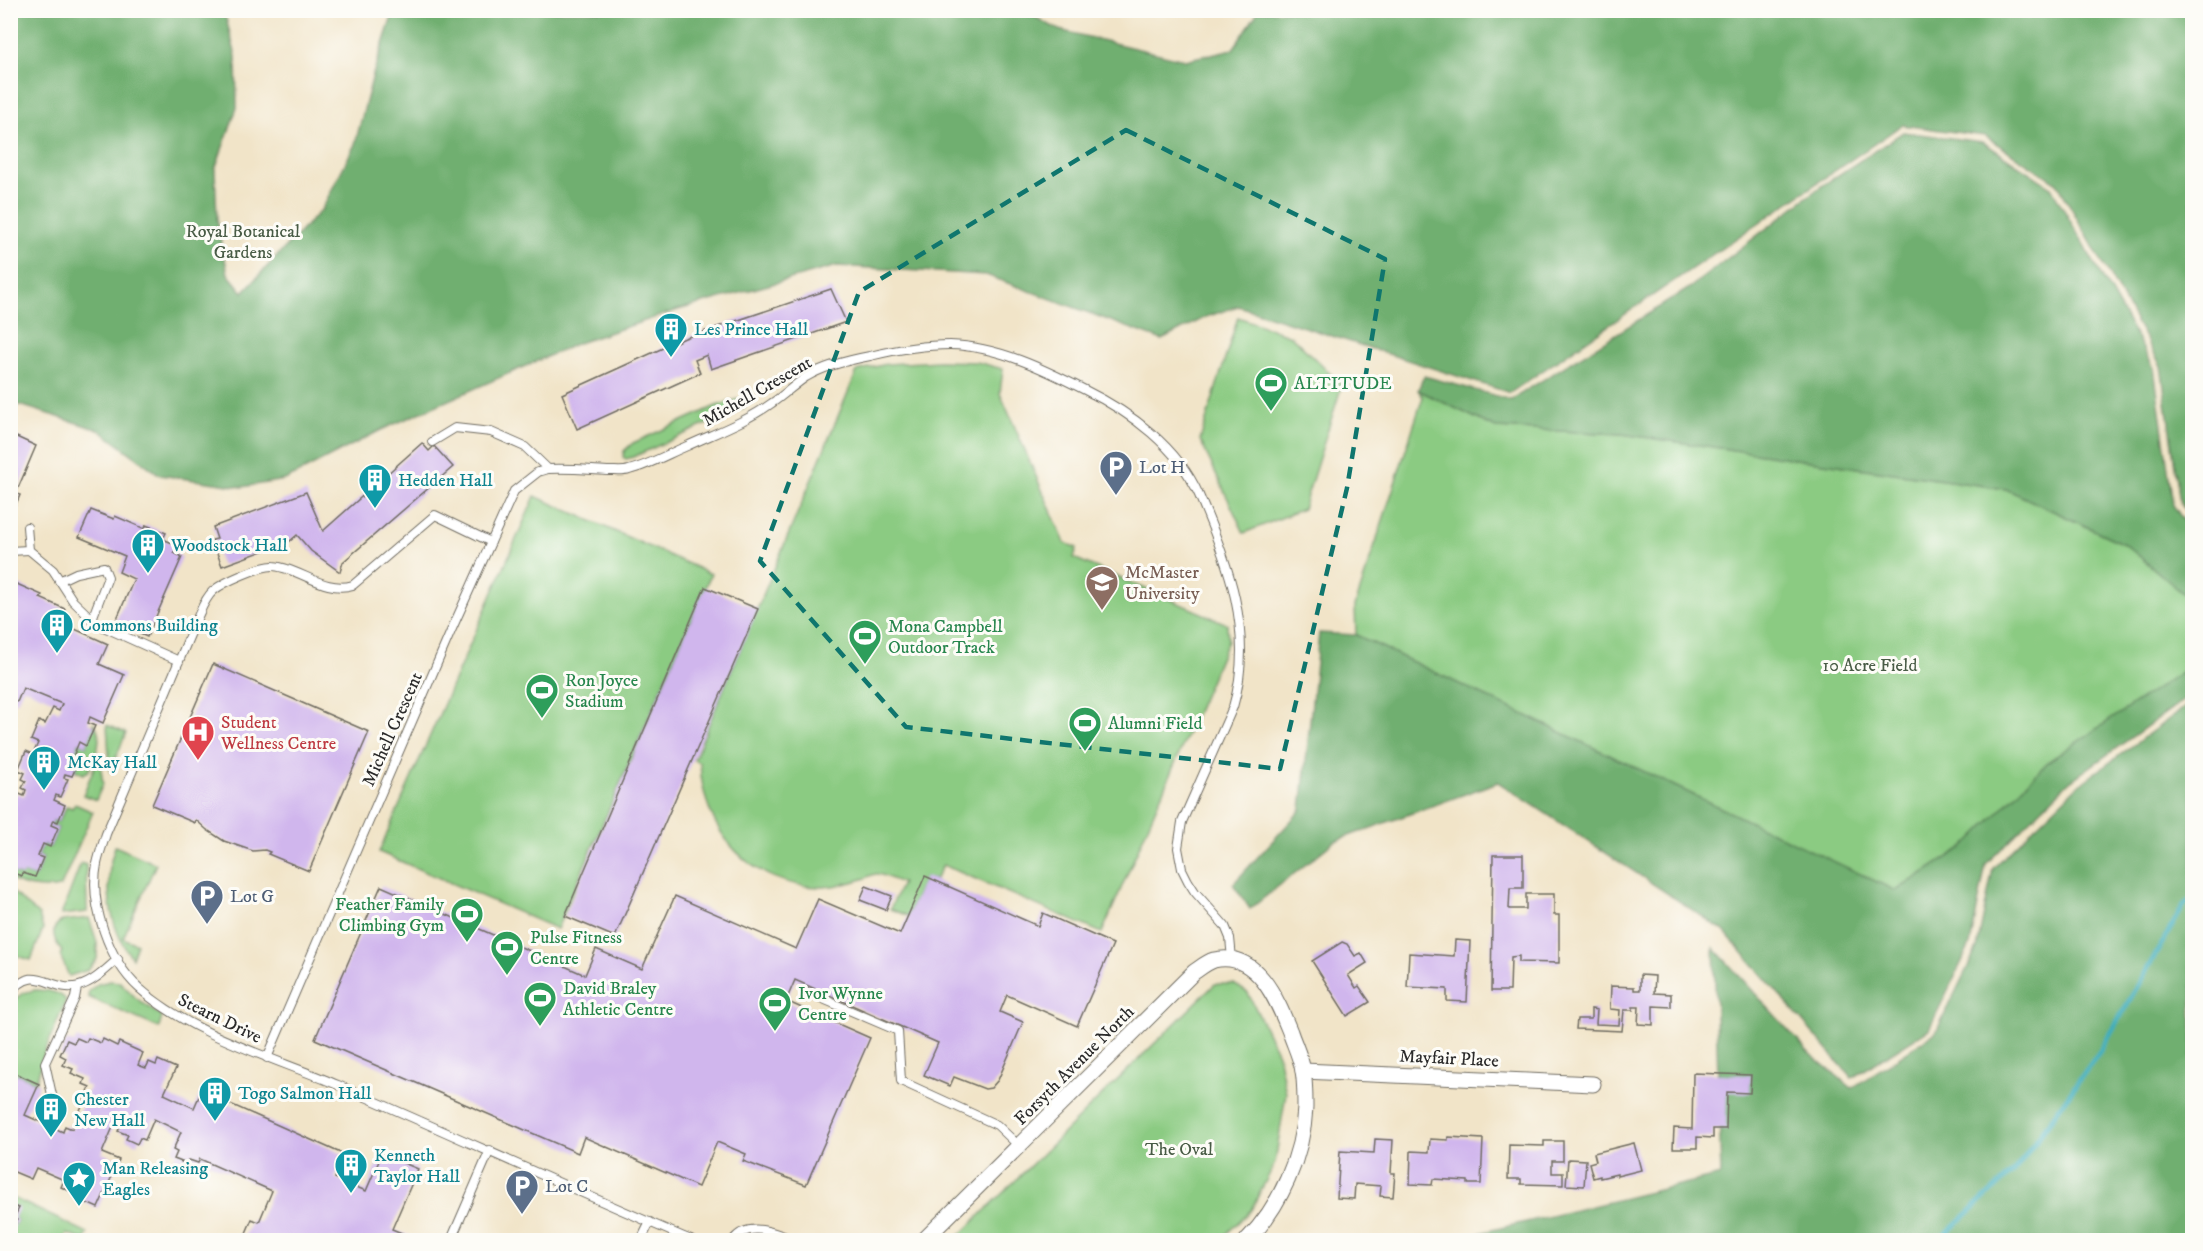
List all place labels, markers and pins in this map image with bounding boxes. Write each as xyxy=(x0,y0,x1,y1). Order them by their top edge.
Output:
building icon: Les Prince Hall xyxy=(653,311,689,358)
place label: Les Prince Hall xyxy=(694,319,809,341)
sports icon: ALTITUDE xyxy=(1253,365,1289,412)
place label: ALTITUDE xyxy=(1294,373,1392,395)
parking icon: Lot H xyxy=(1098,449,1134,496)
place label: Lot H xyxy=(1139,457,1185,479)
building icon: Hedden Hall xyxy=(357,462,393,509)
place label: Hedden Hall xyxy=(398,470,493,492)
building icon: Woodstock Hall xyxy=(130,527,166,574)
place label: Woodstock Hall xyxy=(170,535,288,557)
place label: McMaster University xyxy=(1125,562,1200,605)
school or university icon: McMaster University xyxy=(1084,564,1120,611)
building icon: Commons Building xyxy=(39,607,75,654)
place label: Commons Building xyxy=(80,615,218,637)
place label: Mona Campbell Outdoor Track xyxy=(888,616,1003,659)
sports icon: Mona Campbell Outdoor Track xyxy=(847,618,883,665)
place label: Ron Joyce Stadium xyxy=(565,670,638,713)
sports icon: Ron Joyce Stadium xyxy=(524,672,560,719)
sports icon: Alumni Field xyxy=(1067,705,1103,752)
place label: Student Wellness Centre xyxy=(220,712,336,755)
place label: Alumni Field xyxy=(1108,713,1202,735)
hospital icon: Student Wellness Centre xyxy=(180,714,216,761)
building icon: McKay Hall xyxy=(26,744,62,791)
place label: McKay Hall xyxy=(67,752,158,774)
parking icon: Lot G xyxy=(189,878,225,925)
place label: Lot G xyxy=(230,886,274,908)
place label: Feather Family Climbing Gym xyxy=(335,894,444,937)
sports icon: Feather Family Climbing Gym xyxy=(449,896,485,943)
place label: Pulse Fitness Centre xyxy=(530,927,622,970)
sports icon: Pulse Fitness Centre xyxy=(489,929,525,976)
place label: David Braley Athletic Centre xyxy=(563,978,673,1021)
sports icon: David Braley Athletic Centre xyxy=(522,980,558,1027)
place label: Ivor Wynne Centre xyxy=(798,983,883,1026)
sports icon: Ivor Wynne Centre xyxy=(757,985,793,1032)
building icon: Togo Salmon Hall xyxy=(197,1075,233,1122)
place label: Togo Salmon Hall xyxy=(238,1083,372,1105)
place label: Chester New Hall xyxy=(74,1089,145,1132)
building icon: Chester New Hall xyxy=(33,1091,69,1138)
place label: Kenneth Taylor Hall xyxy=(374,1145,461,1188)
building icon: Kenneth Taylor Hall xyxy=(333,1147,369,1194)
place label: Man Releasing Eagles xyxy=(102,1158,208,1201)
place icon: Man Releasing Eagles xyxy=(61,1160,97,1207)
parking icon: Lot C xyxy=(504,1168,540,1215)
place label: Lot C xyxy=(545,1176,588,1198)

